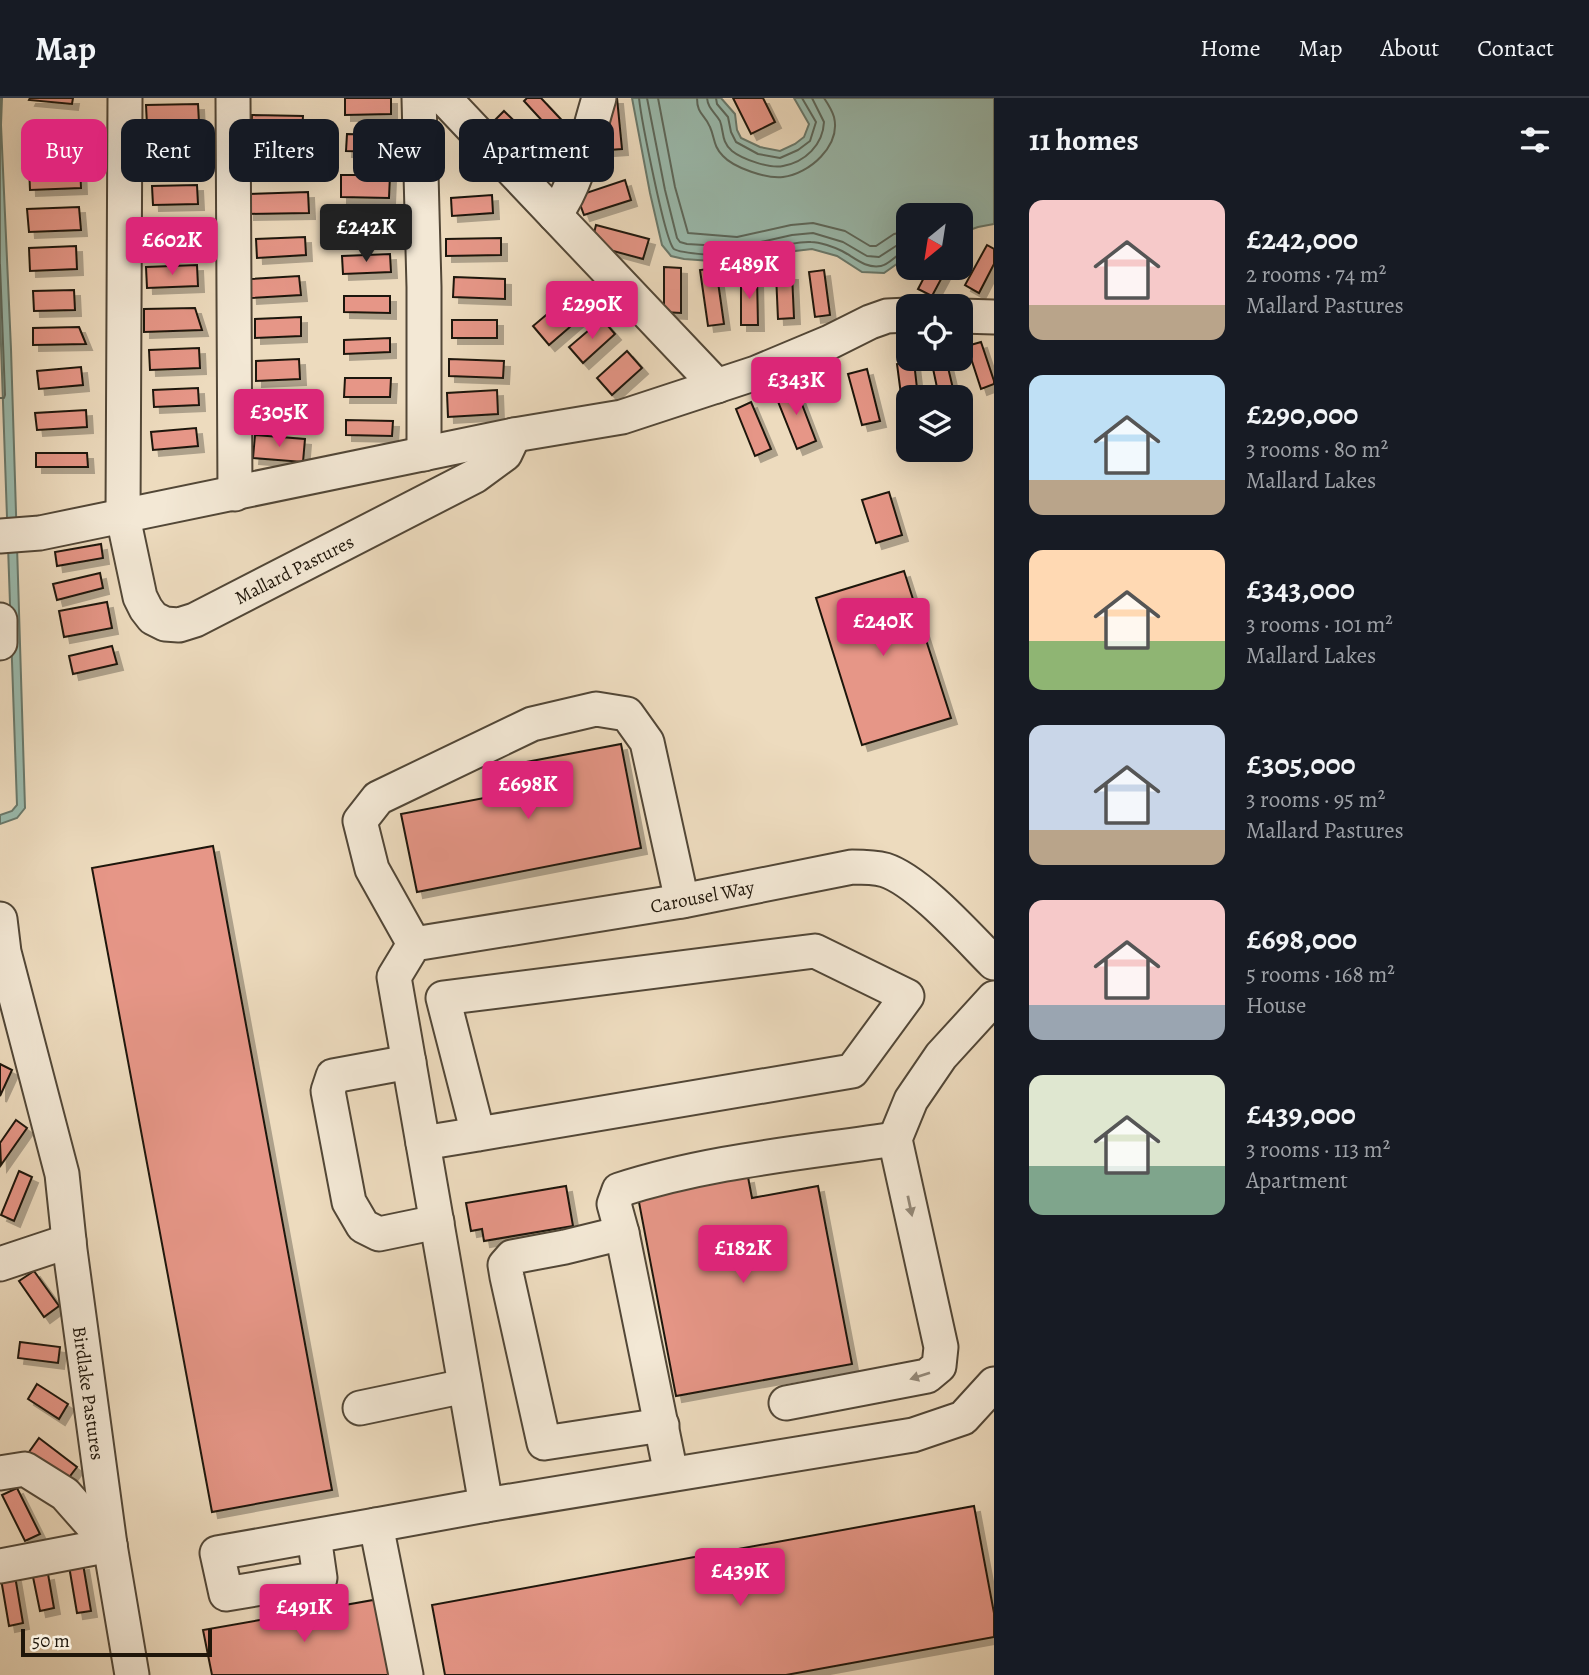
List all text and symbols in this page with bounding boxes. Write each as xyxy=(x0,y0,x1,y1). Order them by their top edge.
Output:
text: Map xyxy=(35,26,96,71)
text: Home xyxy=(1200,32,1261,64)
text: Map xyxy=(1299,32,1343,64)
text: About xyxy=(1381,32,1439,64)
text: Contact xyxy=(1477,32,1554,64)
chip: Buy xyxy=(21,119,107,182)
chip: Rent xyxy=(121,119,215,182)
chip: Filters xyxy=(229,119,339,182)
chip: New xyxy=(353,119,445,182)
chip: Apartment xyxy=(459,119,614,182)
text: 11 homes xyxy=(1029,120,1139,160)
icon: filters xyxy=(1516,121,1554,159)
north arrow xyxy=(896,203,973,280)
map controls xyxy=(896,203,973,462)
pin: £242K xyxy=(317,204,415,264)
text: £242K xyxy=(336,211,396,242)
pin: £602K xyxy=(123,218,221,277)
text: £242,000 xyxy=(1246,219,1358,259)
text: £602K xyxy=(142,224,202,255)
icon: home xyxy=(1085,228,1169,312)
pin: £489K xyxy=(700,242,798,301)
text: £489K xyxy=(719,248,779,279)
text: 2 rooms · 74 m² xyxy=(1246,259,1386,290)
pin: £290K xyxy=(543,282,641,341)
text: £290K xyxy=(562,288,622,319)
text: Mallard Pastures xyxy=(1246,290,1404,321)
button: locate xyxy=(896,294,973,371)
pin: £343K xyxy=(747,358,845,417)
text: £343K xyxy=(767,364,825,395)
button: layers xyxy=(896,385,973,462)
pin: £305K xyxy=(230,390,328,449)
text: £290,000 xyxy=(1246,394,1358,434)
text: £305K xyxy=(250,396,308,427)
icon: home xyxy=(1085,403,1169,487)
text: 3 rooms · 80 m² xyxy=(1246,434,1388,465)
text: Mallard Lakes xyxy=(1246,465,1376,496)
street label: Mallard Pastures xyxy=(230,529,358,611)
text: £343,000 xyxy=(1246,569,1355,609)
icon: home xyxy=(1085,578,1169,662)
pin: £240K xyxy=(834,598,932,658)
text: £240K xyxy=(853,605,913,636)
text: 3 rooms · 101 m² xyxy=(1246,609,1393,640)
text: Mallard Lakes xyxy=(1246,640,1376,671)
text: £305,000 xyxy=(1246,744,1356,784)
icon: home xyxy=(1085,753,1169,837)
pin: £698K xyxy=(479,762,577,821)
text: £698K xyxy=(498,768,558,799)
text: 3 rooms · 95 m² xyxy=(1246,784,1385,815)
text: Mallard Pastures xyxy=(1246,815,1404,846)
street label: Carousel Way xyxy=(648,874,757,920)
text: £698,000 xyxy=(1246,919,1357,959)
icon: home xyxy=(1085,928,1169,1012)
text: 5 rooms · 168 m² xyxy=(1246,959,1395,990)
text: House xyxy=(1246,990,1306,1021)
text: £439,000 xyxy=(1246,1094,1356,1134)
icon: home xyxy=(1085,1103,1169,1187)
text: 3 rooms · 113 m² xyxy=(1246,1134,1390,1165)
text: Apartment xyxy=(1246,1165,1348,1196)
one-way arrow xyxy=(905,1195,916,1217)
pin: £182K xyxy=(694,1226,792,1285)
text: £182K xyxy=(714,1232,772,1263)
street label: Birdlake Pastures xyxy=(66,1324,110,1462)
one-way arrow xyxy=(909,1371,930,1382)
pin: £439K xyxy=(691,1548,789,1608)
text: £439K xyxy=(711,1555,769,1586)
pin: £491K xyxy=(255,1584,353,1644)
text: £491K xyxy=(276,1591,332,1622)
scale bar xyxy=(21,1626,212,1658)
text: 50 m xyxy=(32,1628,70,1654)

